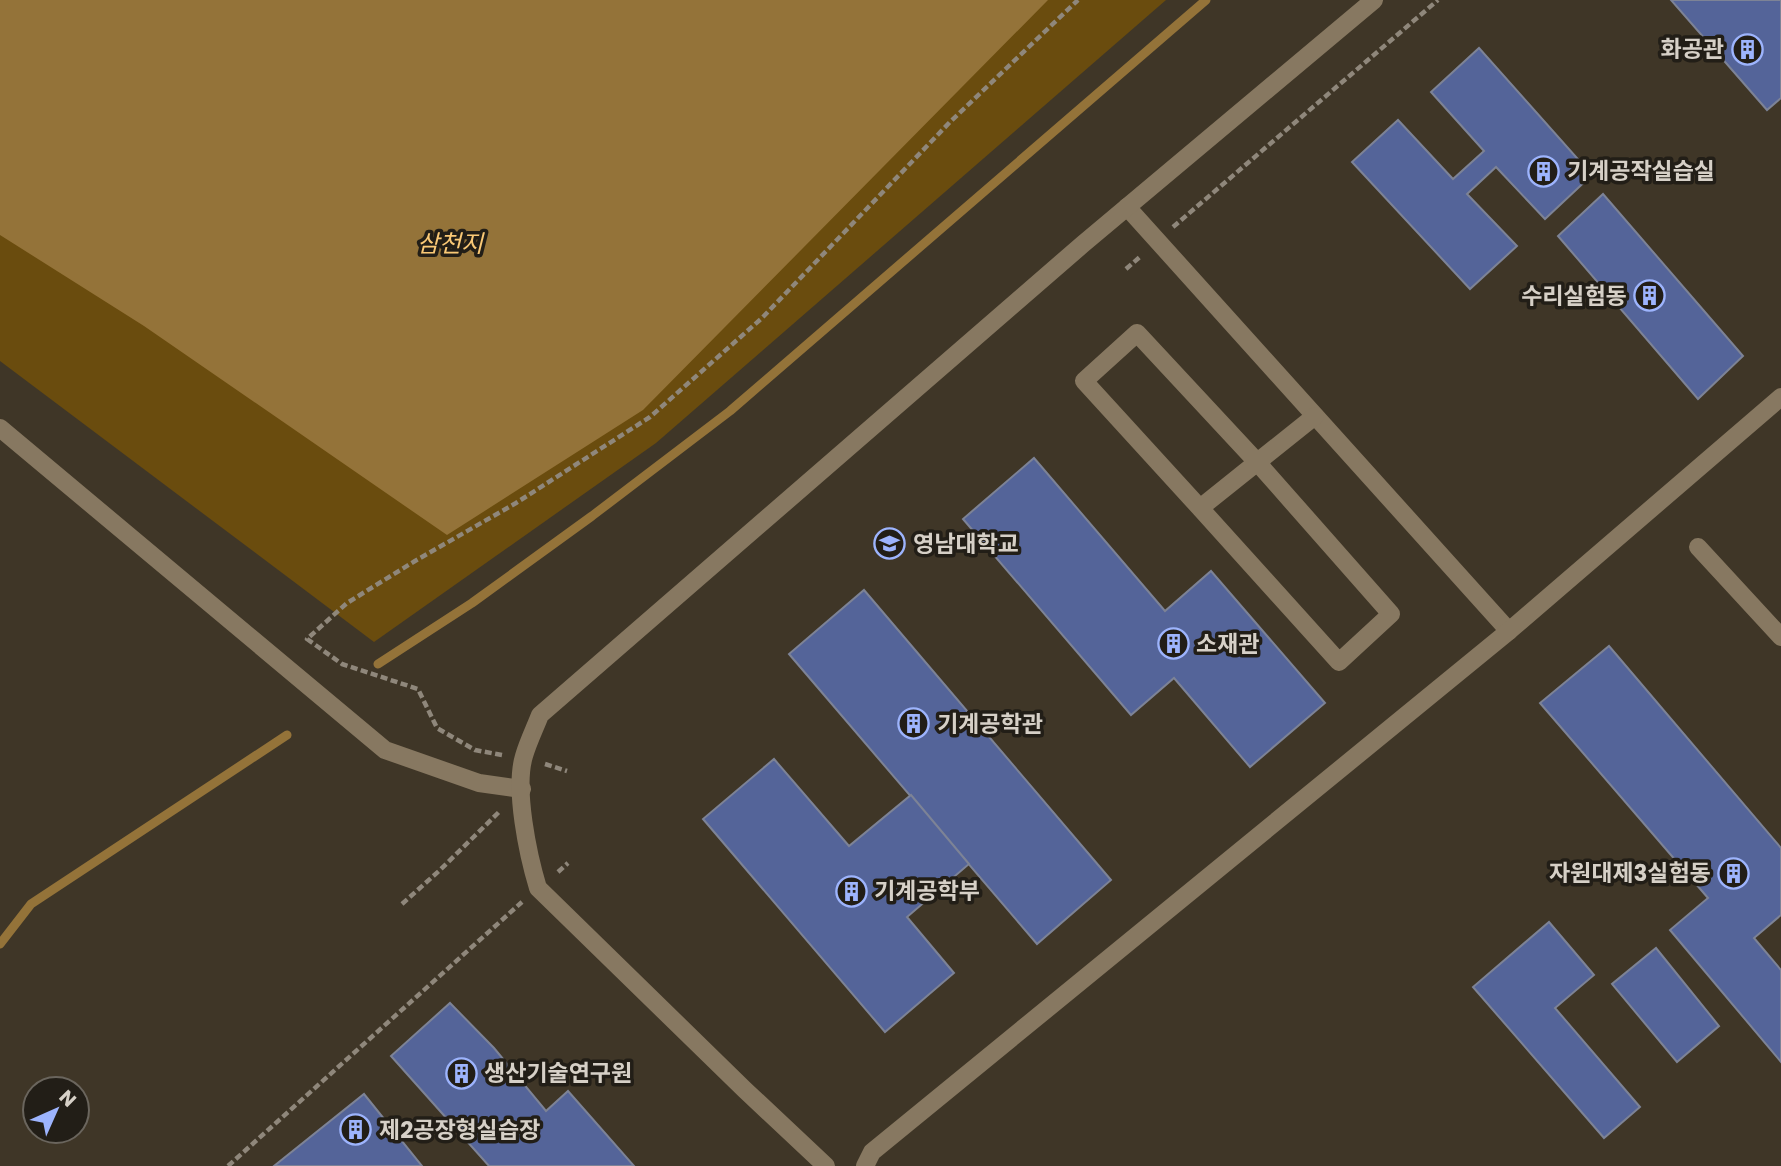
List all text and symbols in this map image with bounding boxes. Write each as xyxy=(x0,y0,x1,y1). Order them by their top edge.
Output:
building icon: 화공관 xyxy=(1730,32,1764,66)
place label: 화공관 xyxy=(1661,33,1724,65)
building icon: 기계공작실습실 xyxy=(1527,154,1561,188)
place label: 기계공작실습실 xyxy=(1567,155,1715,187)
water label: 삼천지 xyxy=(417,227,485,260)
building icon: 수리실험동 xyxy=(1633,279,1667,313)
place label: 수리실험동 xyxy=(1521,280,1627,312)
school or university icon: 영남대학교 xyxy=(873,527,907,561)
place label: 영남대학교 xyxy=(913,528,1019,560)
building icon: 소재관 xyxy=(1156,627,1190,661)
place label: 소재관 xyxy=(1196,628,1259,660)
building icon: 기계공학관 xyxy=(897,707,931,741)
place label: 기계공학관 xyxy=(937,708,1043,740)
building icon: 자원대제3실험동 xyxy=(1717,856,1751,890)
place label: 자원대제3실험동 xyxy=(1549,857,1711,889)
building icon: 기계공학부 xyxy=(834,874,868,908)
place label: 기계공학부 xyxy=(874,875,980,907)
building icon: 생산기술연구원 xyxy=(444,1056,478,1090)
place label: 생산기술연구원 xyxy=(484,1057,632,1089)
north arrow xyxy=(21,1075,91,1145)
text: N xyxy=(53,1084,82,1113)
building icon: 제2공장형실습장 xyxy=(339,1113,373,1147)
place label: 제2공장형실습장 xyxy=(379,1114,540,1146)

